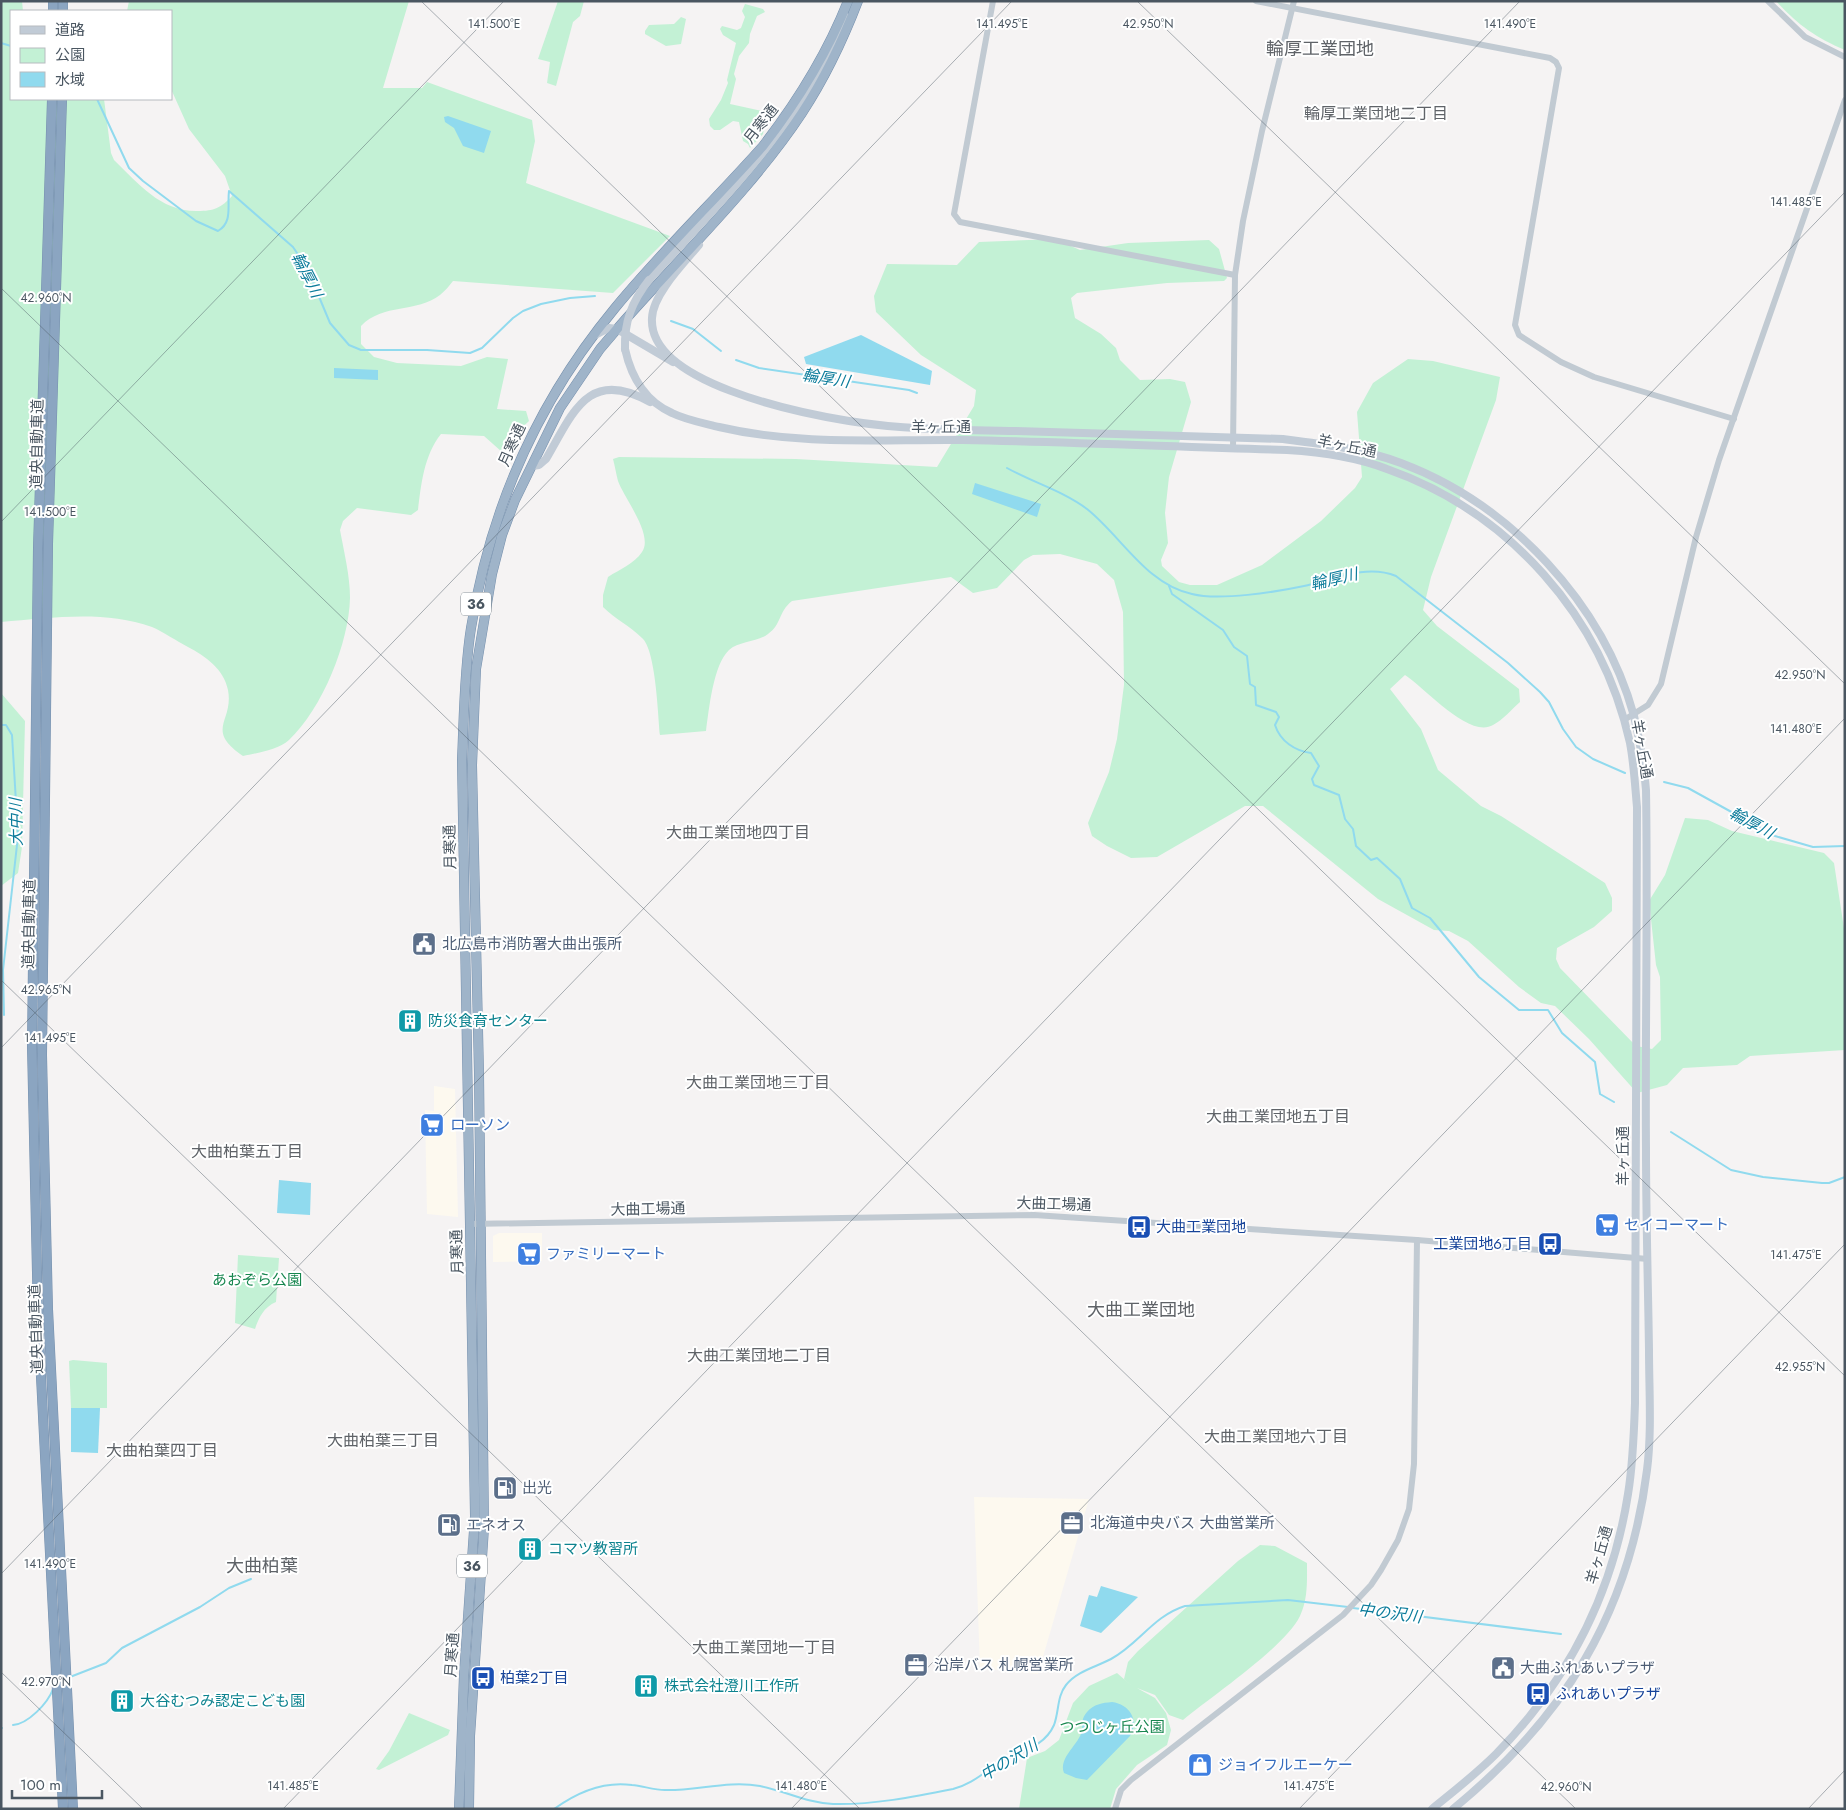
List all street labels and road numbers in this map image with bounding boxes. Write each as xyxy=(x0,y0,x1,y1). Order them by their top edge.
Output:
street label: 月寒通 xyxy=(738,99,784,149)
street label: 道央自動車道 xyxy=(25,399,49,489)
street label: 羊ヶ丘通 xyxy=(911,416,971,438)
street label: 月寒通 xyxy=(493,420,531,470)
street label: 羊ヶ丘通 xyxy=(1315,429,1379,463)
road number: 36 xyxy=(461,592,491,616)
street label: 羊ヶ丘通 xyxy=(1626,718,1658,780)
street label: 月寒通 xyxy=(439,824,461,870)
street label: 道央自動車道 xyxy=(17,879,41,969)
street label: 羊ヶ丘通 xyxy=(1612,1126,1634,1186)
street label: 大曲工場通 xyxy=(1016,1192,1092,1216)
street label: 大曲工場通 xyxy=(610,1197,686,1221)
street label: 月寒通 xyxy=(445,1229,469,1275)
street label: 道央自動車道 xyxy=(23,1284,49,1374)
street label: 羊ヶ丘通 xyxy=(1580,1523,1618,1587)
road number: 36 xyxy=(457,1554,487,1578)
street label: 月寒通 xyxy=(439,1632,465,1678)

